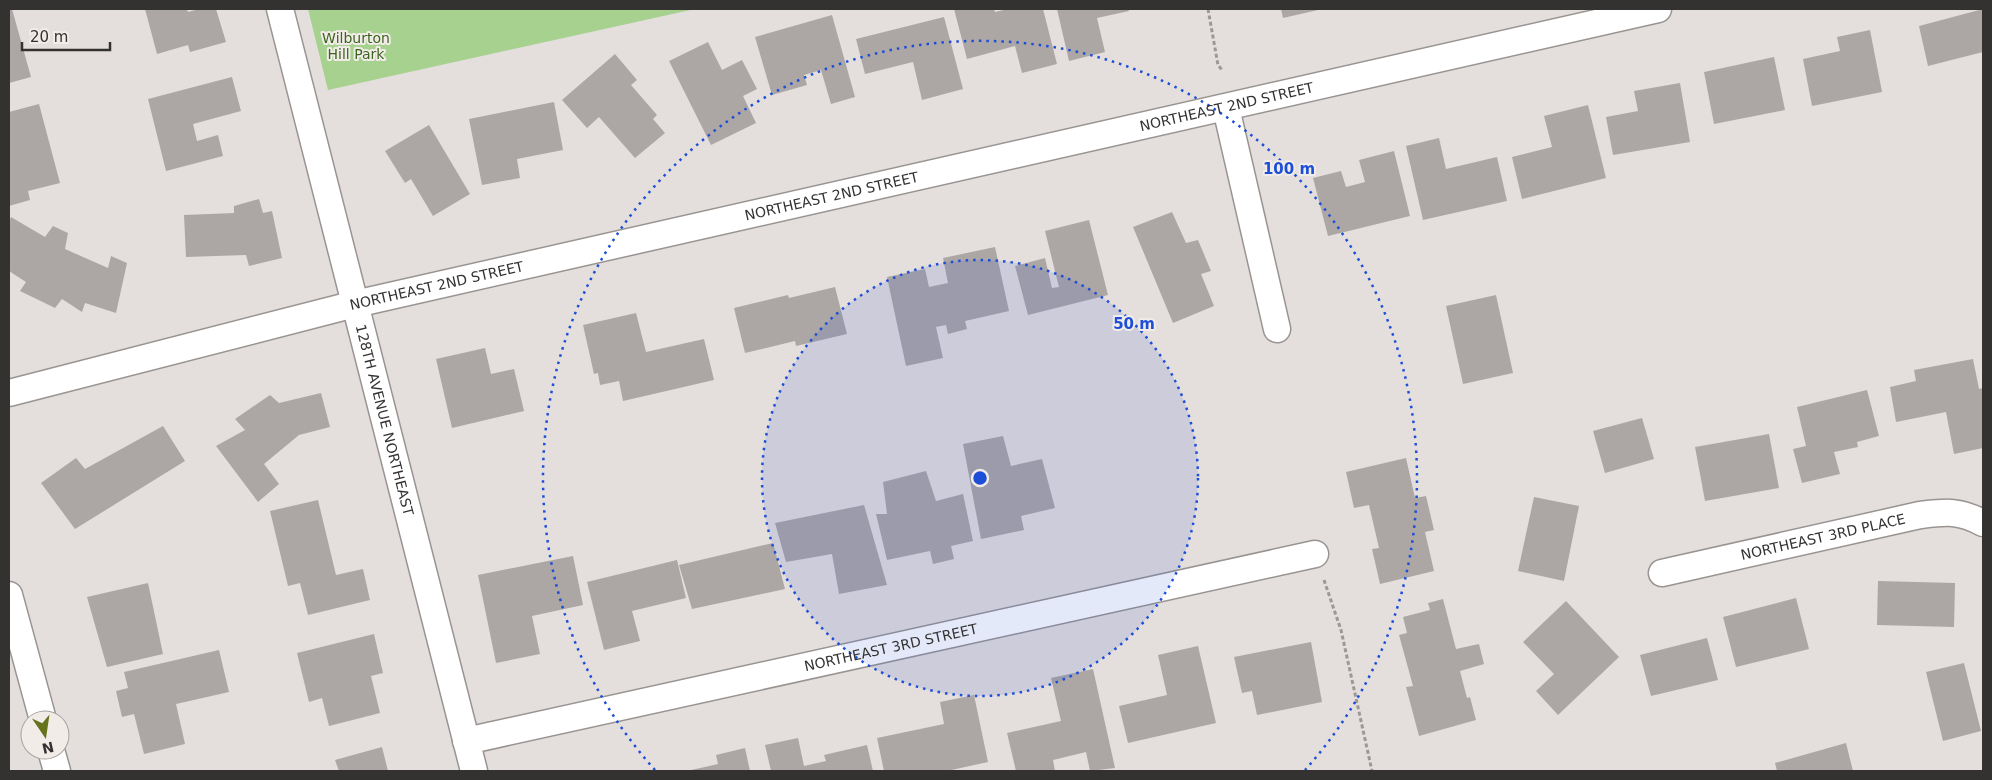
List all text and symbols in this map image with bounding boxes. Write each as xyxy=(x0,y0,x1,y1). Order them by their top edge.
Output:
scale bar xyxy=(22,20,110,52)
text: 20 m xyxy=(30,28,68,46)
park label: Wilburton Hill Park xyxy=(322,30,390,62)
street label: NORTHEAST 2ND STREET xyxy=(1138,79,1316,134)
text: 100 m xyxy=(1263,160,1315,178)
street label: NORTHEAST 2ND STREET xyxy=(743,169,921,224)
street label: NORTHEAST 2ND STREET xyxy=(348,258,526,313)
text: 50 m xyxy=(1113,315,1155,333)
street label: 128TH AVENUE NORTHEAST xyxy=(353,323,417,518)
centre of rings xyxy=(971,469,989,487)
street label: NORTHEAST 3RD PLACE xyxy=(1739,511,1907,563)
street label: NORTHEAST 3RD STREET xyxy=(803,620,979,674)
north arrow xyxy=(20,710,70,760)
text: N xyxy=(40,739,55,757)

